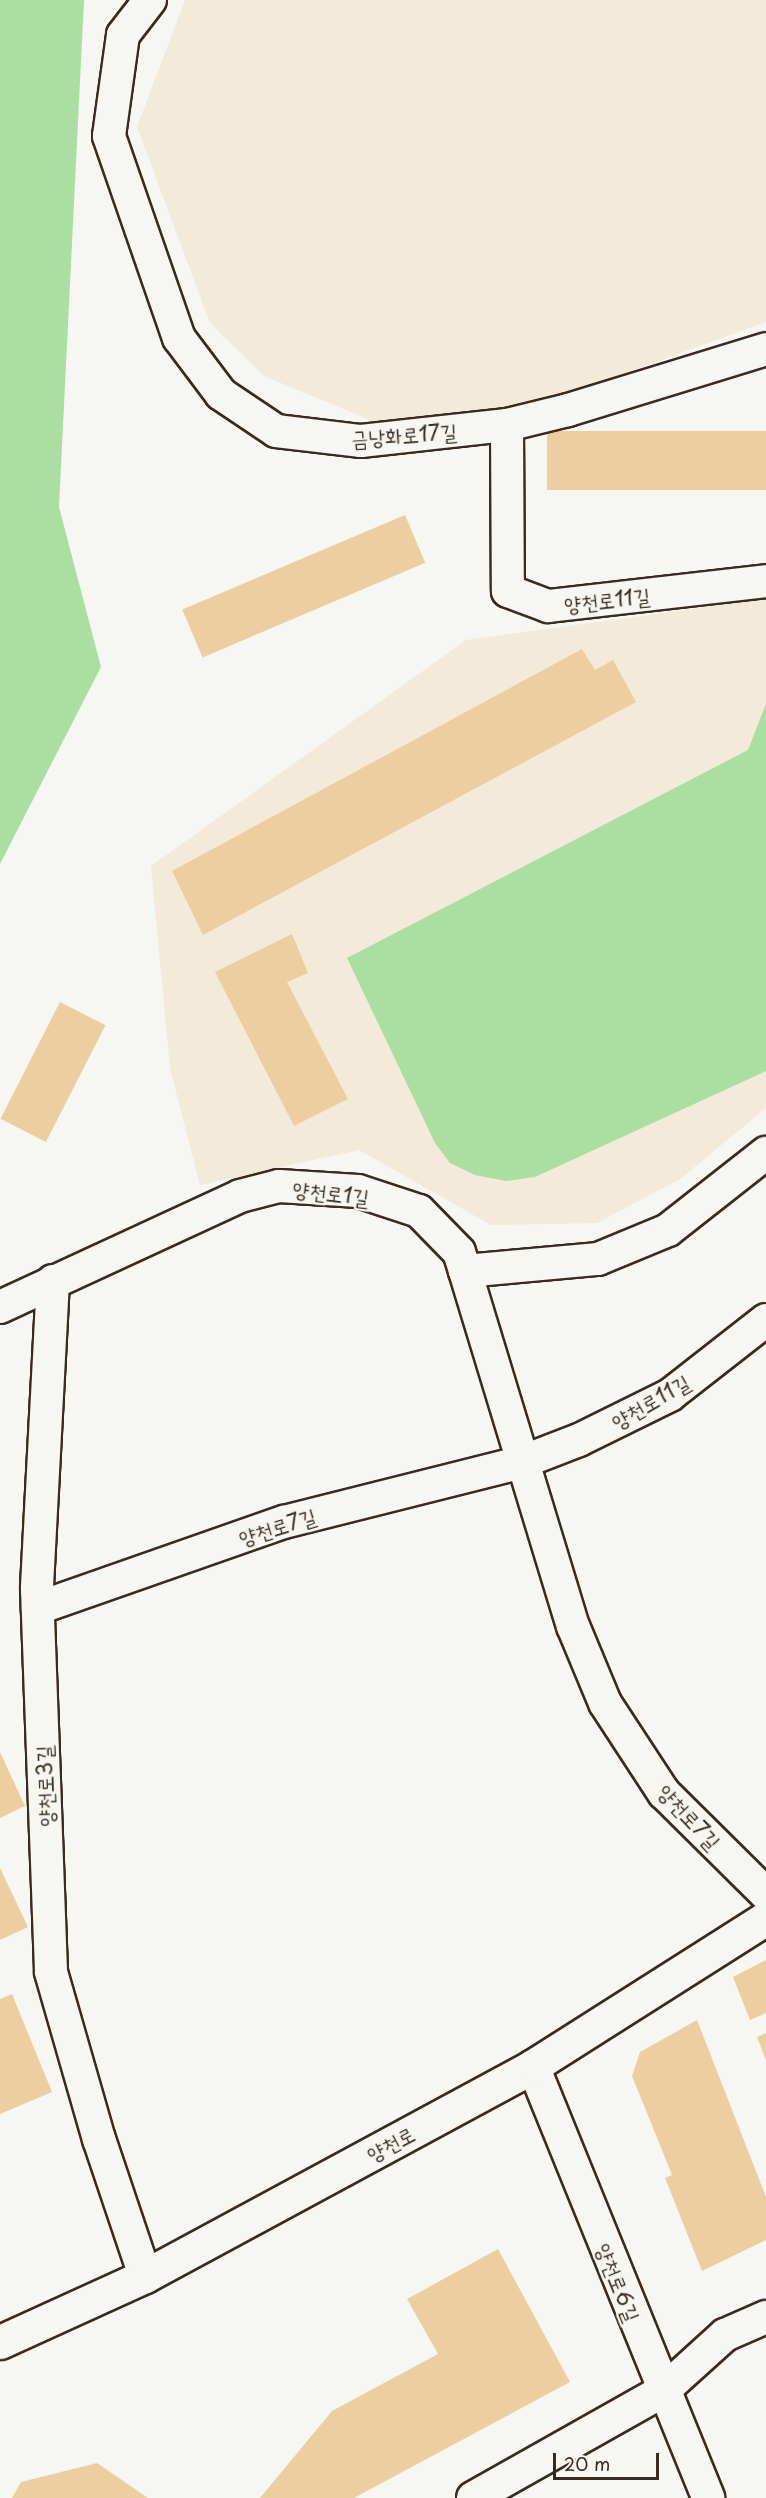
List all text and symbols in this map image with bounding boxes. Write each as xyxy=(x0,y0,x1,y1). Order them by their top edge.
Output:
street label: 금낭화로17길 xyxy=(350,418,458,450)
street label: 양천로11길 xyxy=(563,582,651,616)
street label: 양천로1길 xyxy=(291,1175,371,1209)
street label: 양천로11길 xyxy=(606,1368,694,1434)
street label: 양천로7길 xyxy=(235,1502,319,1550)
street label: 양천로3길 xyxy=(30,1745,58,1827)
street label: 양천로7길 xyxy=(654,1778,726,1854)
street label: 양천로 xyxy=(362,2120,418,2166)
street label: 양천로6길 xyxy=(592,2239,646,2325)
scale bar xyxy=(556,2441,662,2479)
text: 20 m xyxy=(564,2450,610,2477)

